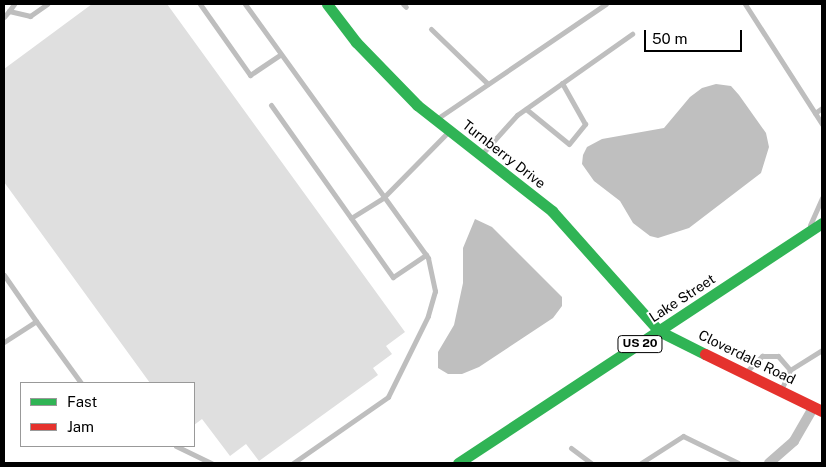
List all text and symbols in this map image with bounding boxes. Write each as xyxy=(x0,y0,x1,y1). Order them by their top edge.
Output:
scale bar xyxy=(646,20,744,52)
text: 50 m xyxy=(652,30,687,47)
street label: Turnberry Drive xyxy=(459,116,549,192)
street label: Lake Street xyxy=(646,270,718,326)
street label: Cloverdale Road xyxy=(696,326,798,388)
road number: US 20 xyxy=(616,334,664,354)
legend xyxy=(20,382,195,447)
text: Fast xyxy=(67,393,97,410)
text: Jam xyxy=(67,418,94,435)

